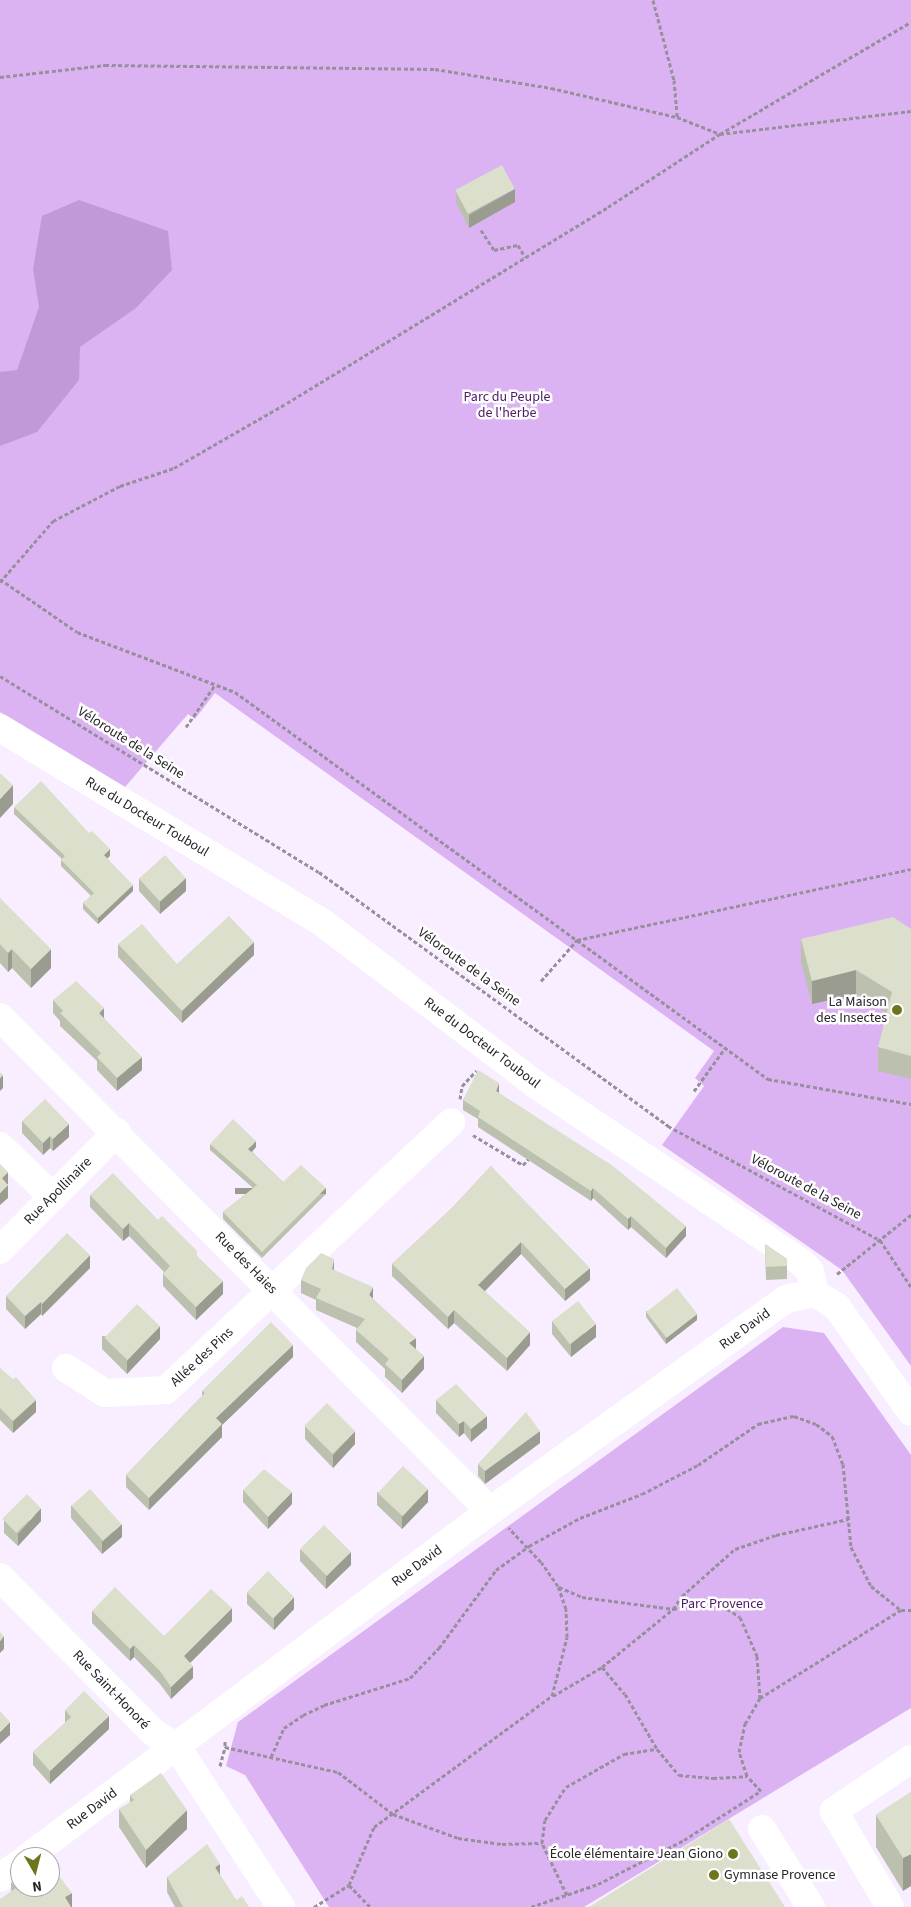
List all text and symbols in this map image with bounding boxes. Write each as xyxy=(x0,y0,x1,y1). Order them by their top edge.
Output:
park label: Parc du Peuple de l'herbe xyxy=(464,389,550,422)
street label: Véloroute de la Seine xyxy=(75,703,187,783)
street label: Rue du Docteur Touboul xyxy=(82,773,212,861)
street label: Véloroute de la Seine xyxy=(414,924,524,1010)
street label: Rue du Docteur Touboul xyxy=(421,994,543,1092)
place label: La Maison des Insectes xyxy=(816,994,887,1026)
marker: La Maison des Insectes xyxy=(891,1004,903,1016)
street label: Véloroute de la Seine xyxy=(748,1151,864,1223)
street label: Rue Apollinaire xyxy=(21,1154,95,1228)
street label: Rue des Haies xyxy=(211,1228,281,1298)
street label: Rue David xyxy=(716,1305,774,1353)
street label: Allée des Pins xyxy=(167,1324,237,1390)
street label: Rue David xyxy=(388,1542,446,1590)
park label: Parc Provence xyxy=(681,1596,763,1612)
street label: Rue Saint-Honoré xyxy=(69,1647,153,1733)
street label: Rue David xyxy=(63,1785,121,1833)
place label: École élémentaire Jean Giono xyxy=(550,1846,723,1862)
north arrow xyxy=(10,1847,60,1897)
marker: École élémentaire Jean Giono xyxy=(727,1848,739,1860)
place label: Gymnase Provence xyxy=(724,1867,835,1883)
marker: Gymnase Provence xyxy=(708,1869,720,1881)
text: N xyxy=(31,1875,43,1896)

